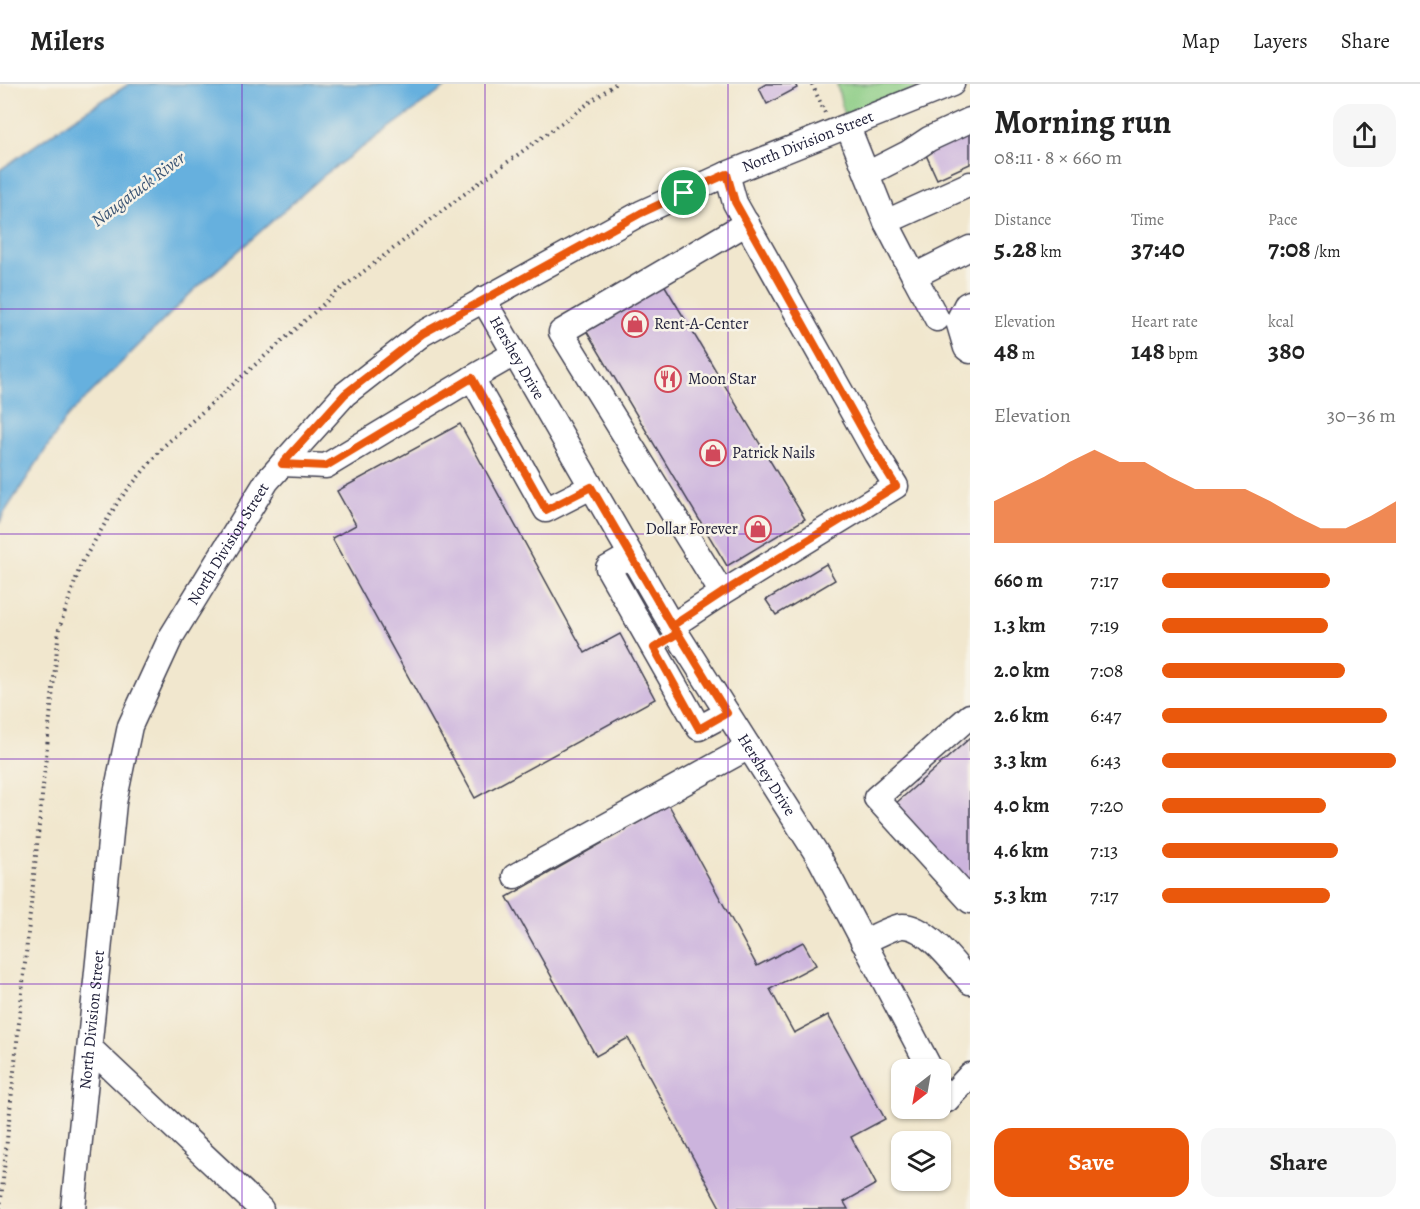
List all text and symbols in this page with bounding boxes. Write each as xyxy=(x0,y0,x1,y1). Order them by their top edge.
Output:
text: Milers xyxy=(30,22,105,60)
text: Map xyxy=(1181,27,1220,55)
text: Layers xyxy=(1253,27,1308,55)
text: Share xyxy=(1341,27,1390,55)
text: Morning run xyxy=(994,99,1171,144)
button: share xyxy=(1333,104,1396,167)
street label: North Division Street xyxy=(739,105,877,178)
text: 08:11 · 8 × 660 m xyxy=(994,144,1122,171)
water label: Naugatuck River xyxy=(86,145,190,232)
pin xyxy=(658,167,709,218)
icon: arrive xyxy=(667,176,700,209)
text: Distance xyxy=(994,209,1051,231)
text: Time xyxy=(1131,209,1164,231)
text: Pace xyxy=(1268,209,1298,231)
text: 5.28 xyxy=(994,231,1037,266)
text: 37:40 xyxy=(1131,231,1185,266)
text: 7:08 xyxy=(1268,231,1311,266)
text: km xyxy=(1037,241,1062,263)
text: /km xyxy=(1311,241,1341,263)
shop icon: Rent-A-Center xyxy=(620,309,650,339)
text: Elevation xyxy=(994,311,1055,333)
text: Heart rate xyxy=(1131,311,1198,333)
text: kcal xyxy=(1268,311,1294,333)
street label: Hershey Drive xyxy=(484,312,550,404)
place label: Rent-A-Center xyxy=(654,313,749,335)
text: 48 xyxy=(994,333,1019,368)
text: 148 xyxy=(1131,333,1165,368)
text: 380 xyxy=(1268,333,1305,368)
text: m xyxy=(1019,343,1035,365)
text: bpm xyxy=(1165,343,1198,365)
restaurant icon: Moon Star xyxy=(653,364,683,394)
place label: Moon Star xyxy=(688,368,756,390)
text: Elevation xyxy=(994,402,1071,429)
text: 30–36 m xyxy=(1327,402,1396,429)
shop icon: Patrick Nails xyxy=(698,438,728,468)
place label: Patrick Nails xyxy=(732,442,815,464)
street label: North Division Street xyxy=(182,479,274,609)
shop icon: Dollar Forever xyxy=(743,514,773,544)
place label: Dollar Forever xyxy=(645,518,738,540)
text: 660 m xyxy=(994,567,1043,594)
text: 7:17 xyxy=(1090,567,1118,594)
text: 1.3 km xyxy=(994,612,1046,639)
text: 7:19 xyxy=(1090,612,1119,639)
text: 2.0 km xyxy=(994,657,1050,684)
text: 7:08 xyxy=(1090,657,1124,684)
text: 2.6 km xyxy=(994,702,1049,729)
text: 6:47 xyxy=(1090,702,1121,729)
street label: Hershey Drive xyxy=(732,729,801,820)
text: 3.3 km xyxy=(994,747,1047,774)
text: 6:43 xyxy=(1090,747,1121,774)
text: 4.0 km xyxy=(994,792,1050,819)
text: 7:20 xyxy=(1090,792,1123,819)
text: 4.6 km xyxy=(994,837,1049,864)
text: 7:13 xyxy=(1090,837,1118,864)
text: 5.3 km xyxy=(994,882,1047,909)
text: 7:17 xyxy=(1090,882,1118,909)
street label: North Division Street xyxy=(74,949,110,1091)
north arrow xyxy=(891,1059,951,1119)
map controls xyxy=(891,1059,951,1191)
button: Save xyxy=(994,1128,1189,1197)
button: Share xyxy=(1201,1128,1396,1197)
button: layers xyxy=(891,1131,951,1191)

